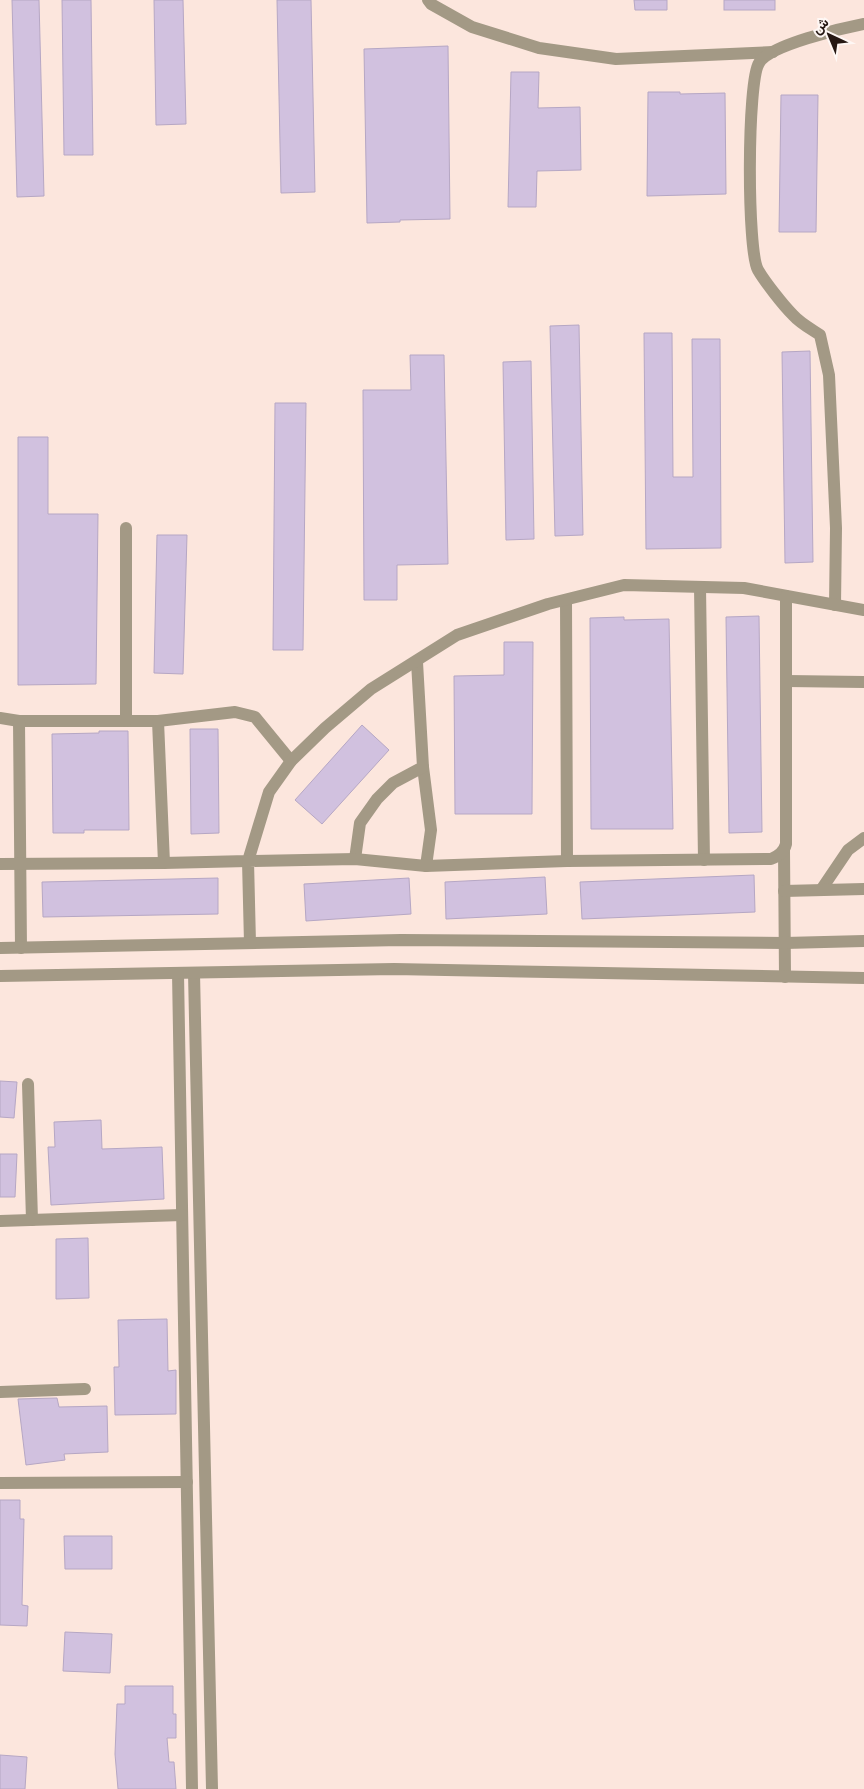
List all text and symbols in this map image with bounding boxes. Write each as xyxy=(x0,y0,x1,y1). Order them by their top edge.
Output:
north arrow xyxy=(804,10,854,60)
text: ش xyxy=(808,13,832,38)

